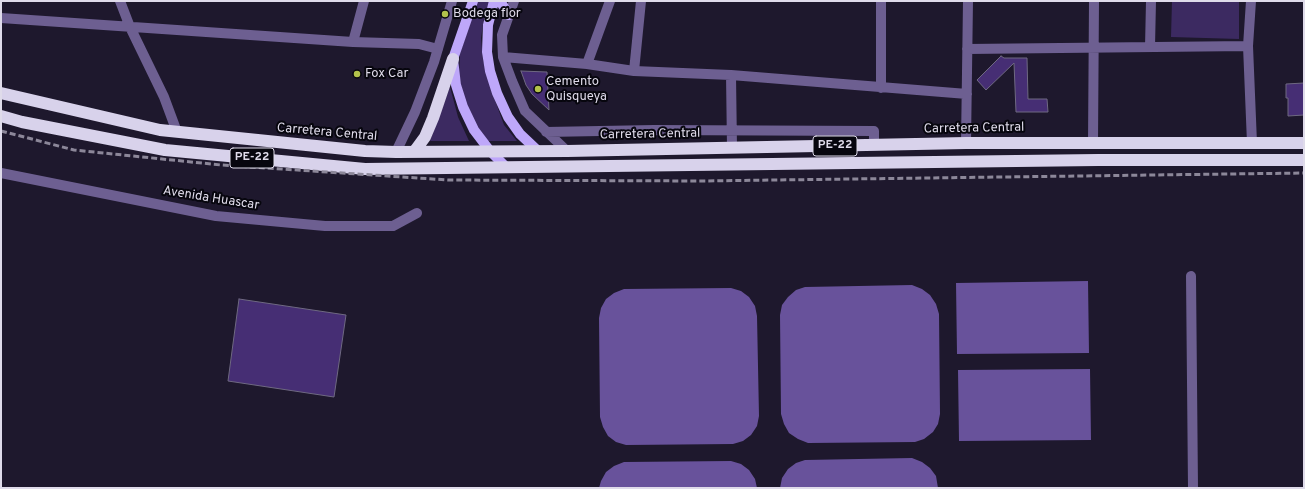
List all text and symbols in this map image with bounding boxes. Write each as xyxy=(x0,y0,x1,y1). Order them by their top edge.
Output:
place label: Bodega flor xyxy=(453,6,521,22)
marker: Bodega flor xyxy=(440,9,450,19)
place label: Fox Car xyxy=(365,66,408,82)
marker: Fox Car xyxy=(352,69,362,79)
place label: Cemento Quisqueya xyxy=(546,74,607,105)
marker: Cemento Quisqueya xyxy=(533,84,543,94)
street label: Carretera Central xyxy=(923,120,1025,138)
street label: Carretera Central xyxy=(276,121,378,145)
street label: Carretera Central xyxy=(599,126,701,144)
road number: PE-22 xyxy=(813,136,857,156)
road number: PE-22 xyxy=(230,148,274,168)
street label: Avenida Huascar xyxy=(162,184,260,214)

